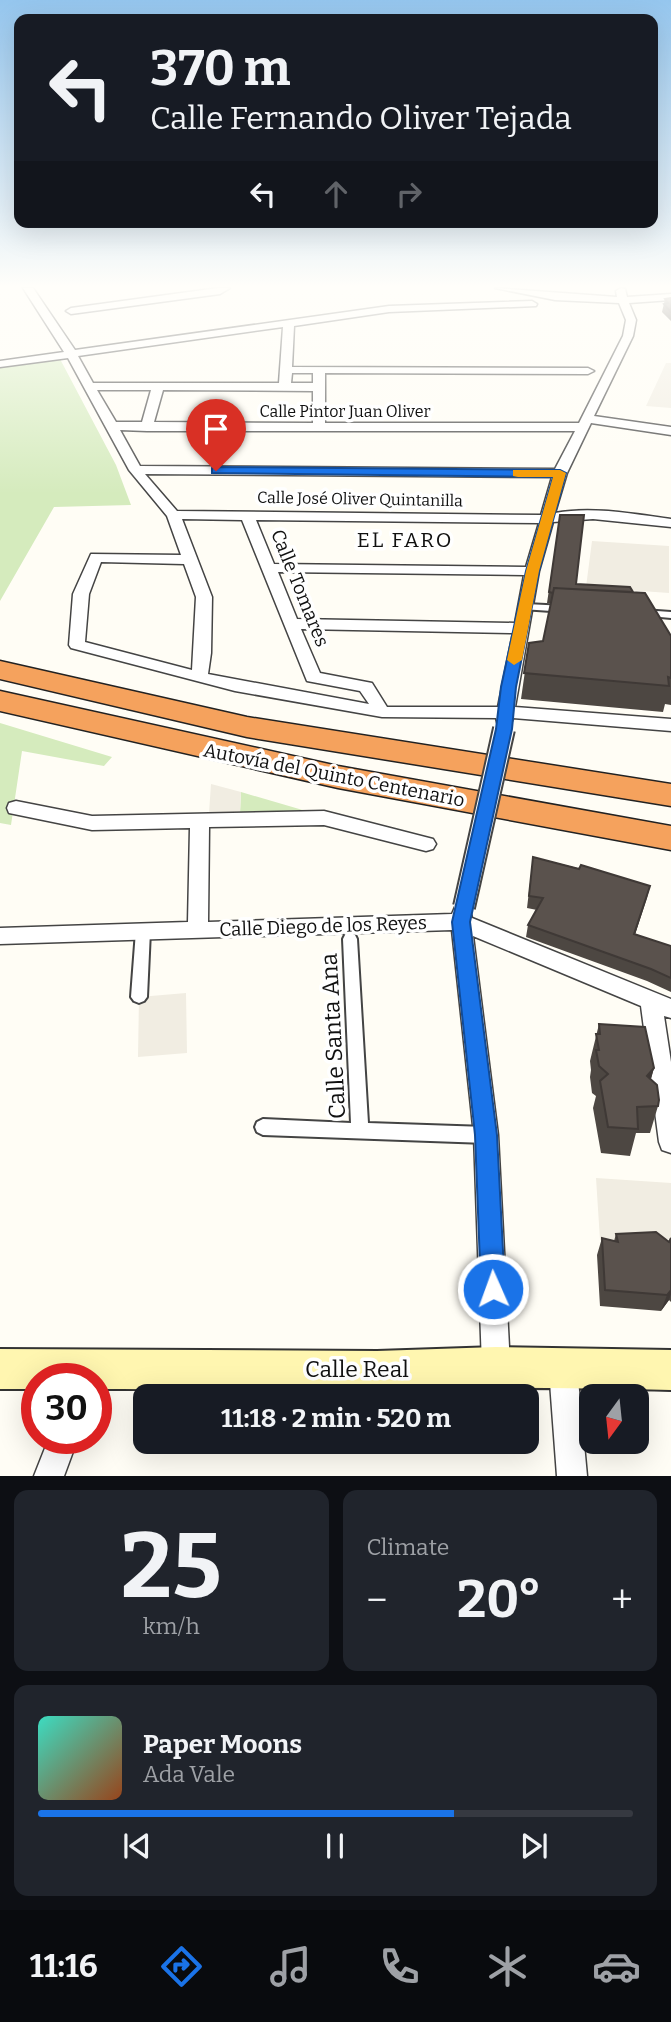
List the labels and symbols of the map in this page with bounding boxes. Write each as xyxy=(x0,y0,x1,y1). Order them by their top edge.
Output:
pin xyxy=(186,399,246,471)
street label: Calle Pintor Juan Oliver xyxy=(259,402,431,421)
street label: Calle José Oliver Quintanilla xyxy=(257,488,463,510)
street label: Calle Tomares xyxy=(266,526,334,650)
district label: EL FARO xyxy=(357,527,453,553)
street label: Autovía del Quinto Centenario xyxy=(201,738,467,812)
street label: Calle Diego de los Reyes xyxy=(219,911,427,941)
street label: Calle Santa Ana xyxy=(315,952,351,1120)
position arrow xyxy=(456,1252,530,1326)
street label: Calle Real xyxy=(305,1355,409,1383)
speed limit sign: 30 xyxy=(21,1363,112,1454)
north arrow xyxy=(579,1384,649,1454)

